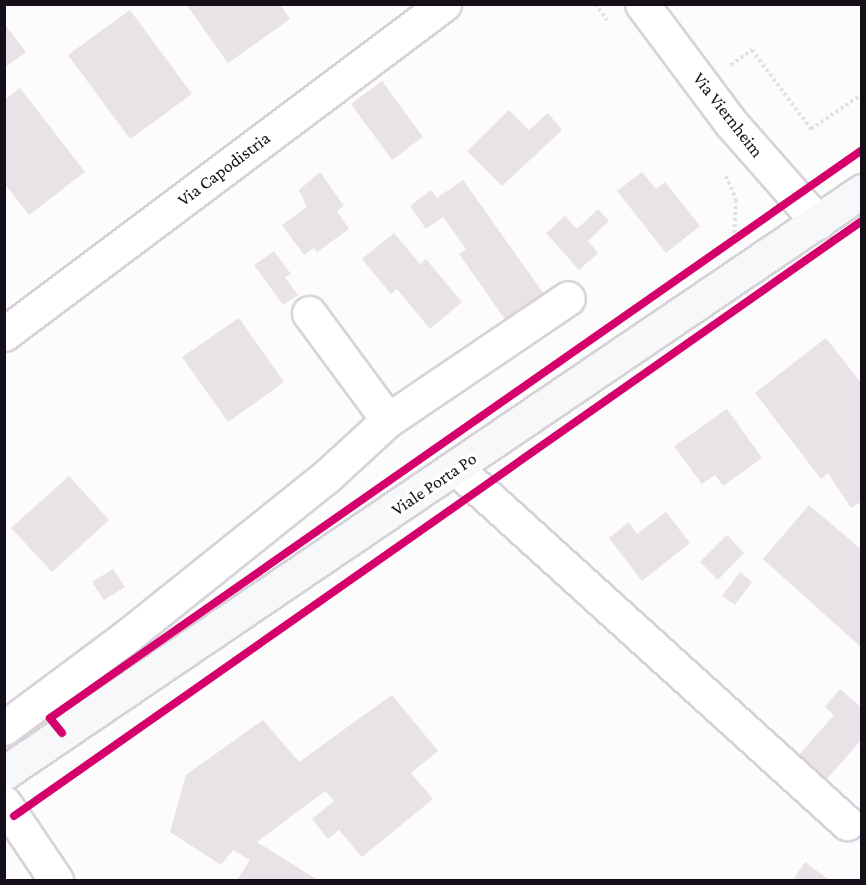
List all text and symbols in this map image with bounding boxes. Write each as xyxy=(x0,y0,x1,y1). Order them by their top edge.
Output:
street label: Via Viernheim xyxy=(688,68,768,162)
street label: Via Capodistria xyxy=(173,127,275,211)
street label: Viale Porta Po xyxy=(387,448,481,520)

